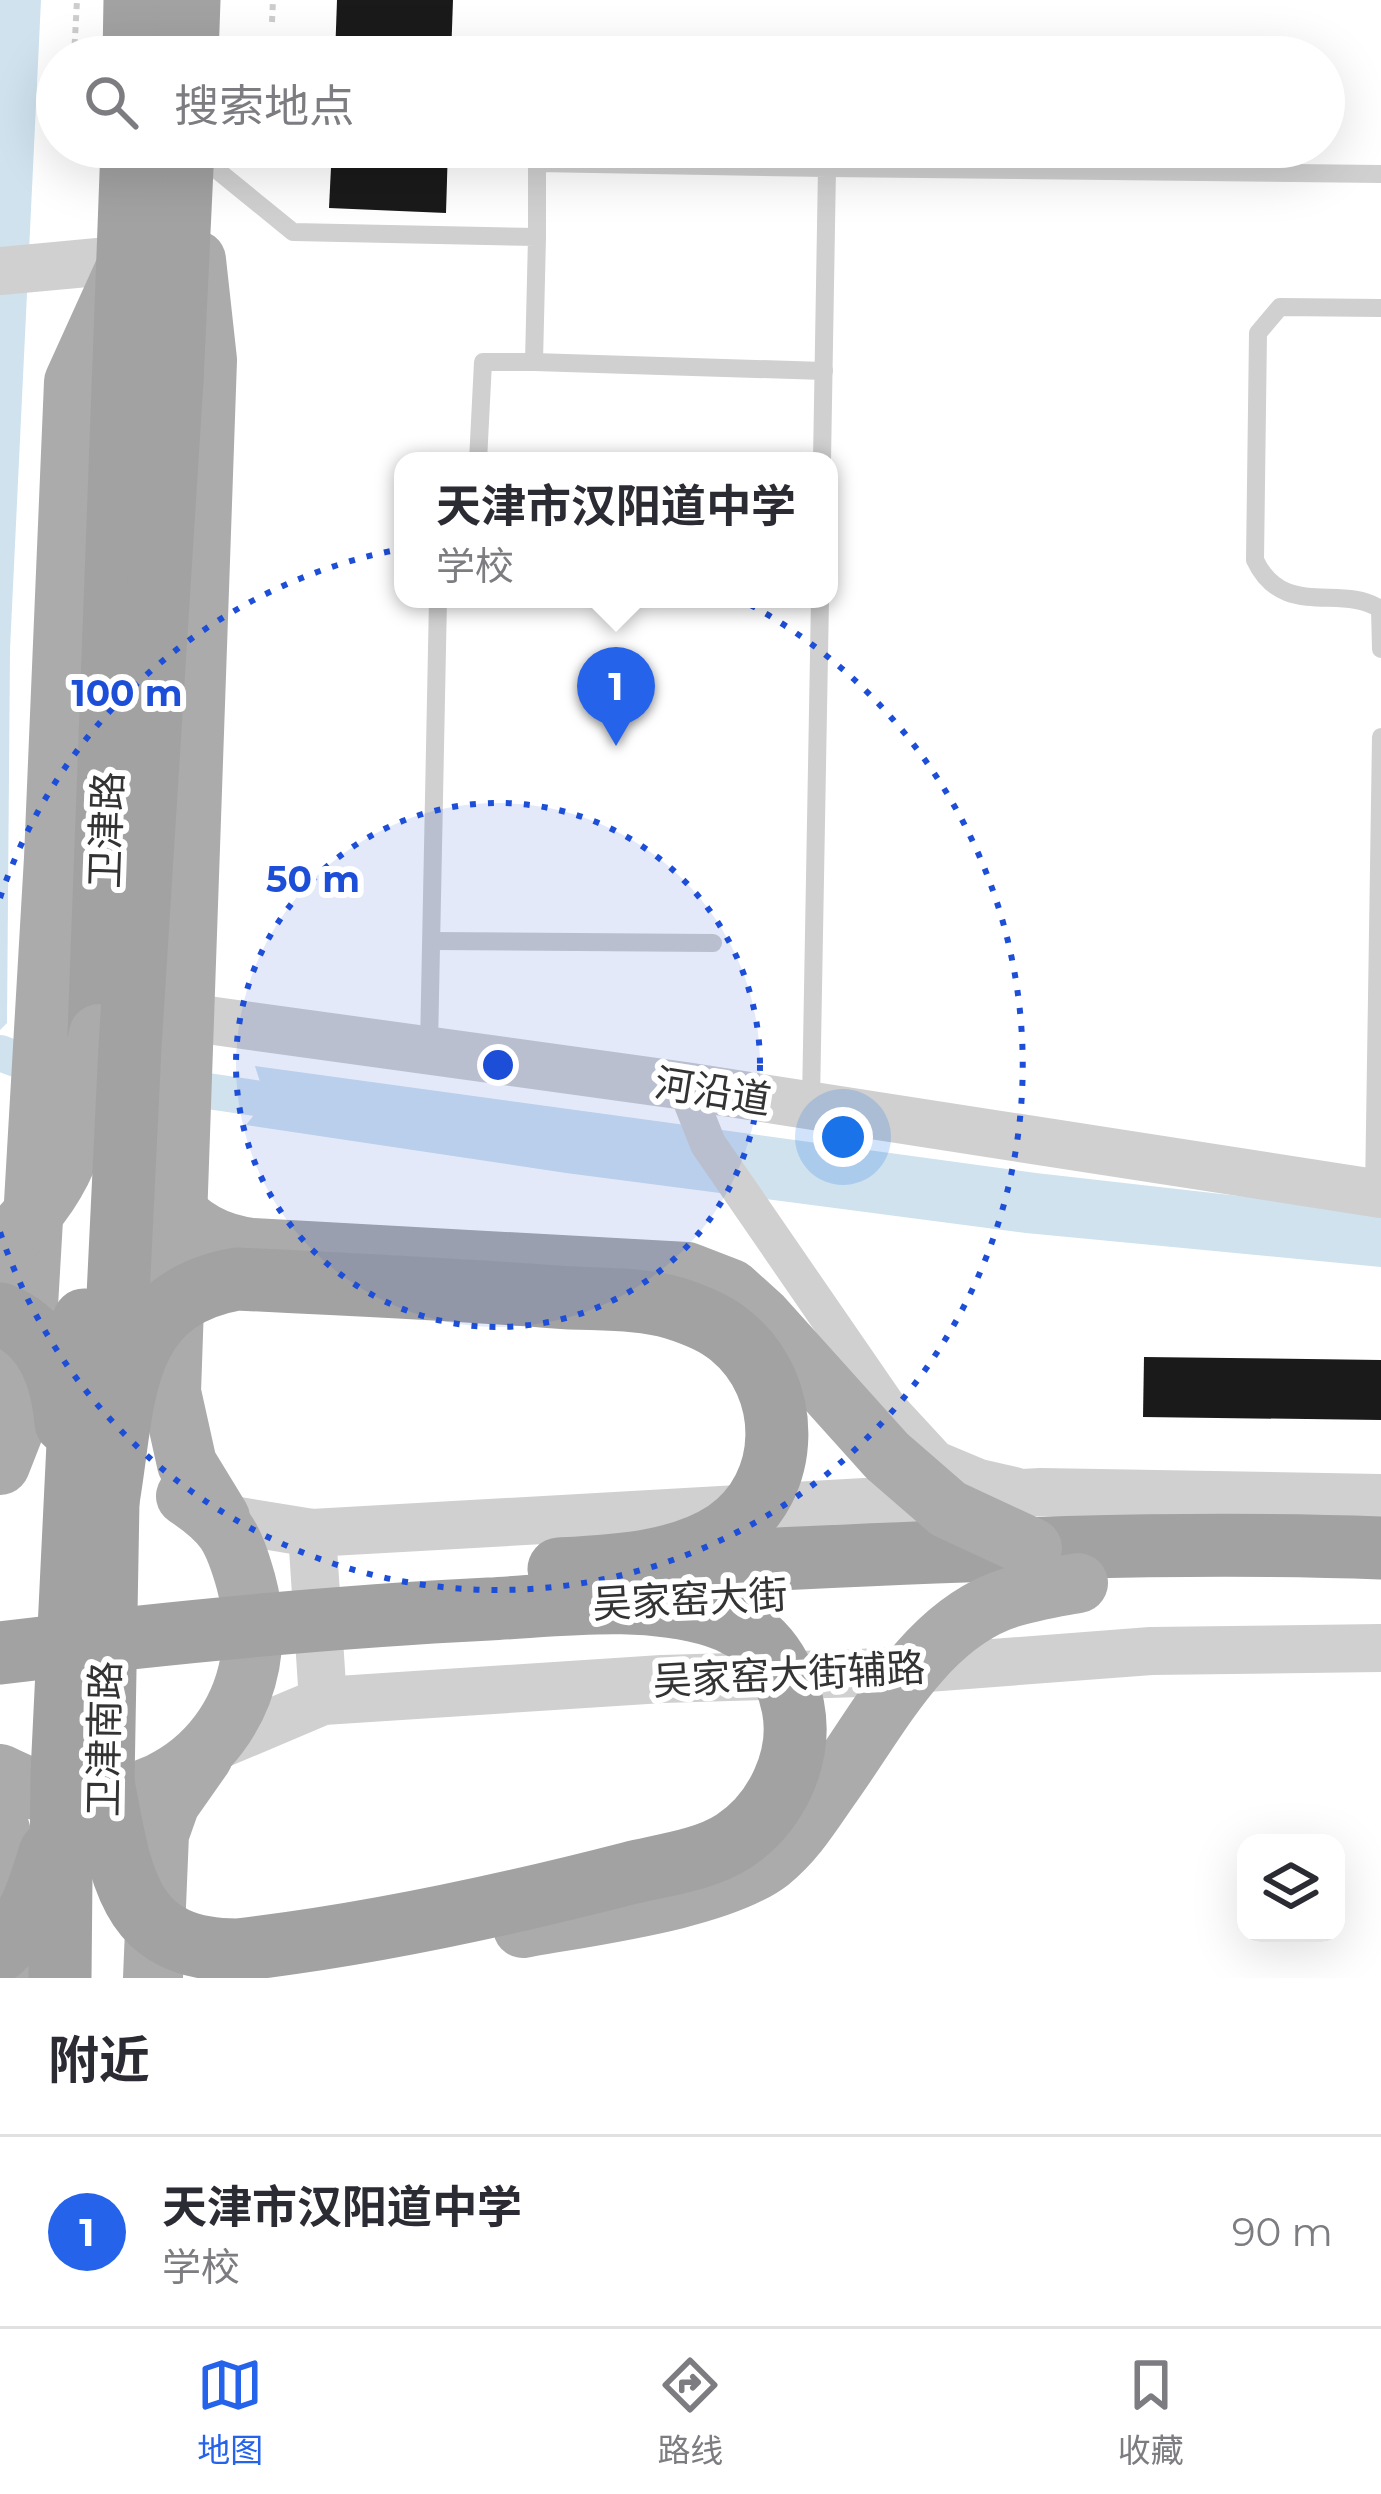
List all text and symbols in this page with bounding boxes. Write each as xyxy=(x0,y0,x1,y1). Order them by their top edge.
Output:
search box xyxy=(36,36,1345,168)
icon: search xyxy=(78,69,144,135)
text: 搜索地点 xyxy=(174,78,354,133)
popup xyxy=(394,452,838,608)
text: 天津市汉阳道中学 xyxy=(436,478,796,533)
text: 学校 xyxy=(436,542,514,590)
pin: 1 xyxy=(577,647,655,746)
text: 100 m xyxy=(72,671,182,715)
street label: 卫津路 xyxy=(80,771,132,889)
text: 50 m xyxy=(266,857,360,901)
centre of rings xyxy=(477,1044,519,1086)
street label: 河沿道 xyxy=(651,1058,775,1124)
your location xyxy=(813,1107,873,1167)
street label: 吴家窑大街 xyxy=(591,1570,789,1628)
street label: 吴家窑大街辅路 xyxy=(651,1643,927,1705)
street label: 卫津南路 xyxy=(79,1661,129,1817)
map controls xyxy=(1237,1834,1345,1942)
button: layers xyxy=(1237,1834,1345,1942)
text: 附近 xyxy=(48,2029,150,2091)
text: 天津市汉阳道中学 xyxy=(162,2179,522,2234)
text: 1 xyxy=(79,2208,95,2256)
text: 90 m xyxy=(1232,2208,1333,2256)
text: 学校 xyxy=(162,2243,240,2291)
tab: 地图 xyxy=(197,2352,263,2472)
tab: 路线 xyxy=(657,2352,723,2472)
tab: 收藏 xyxy=(1118,2352,1184,2472)

